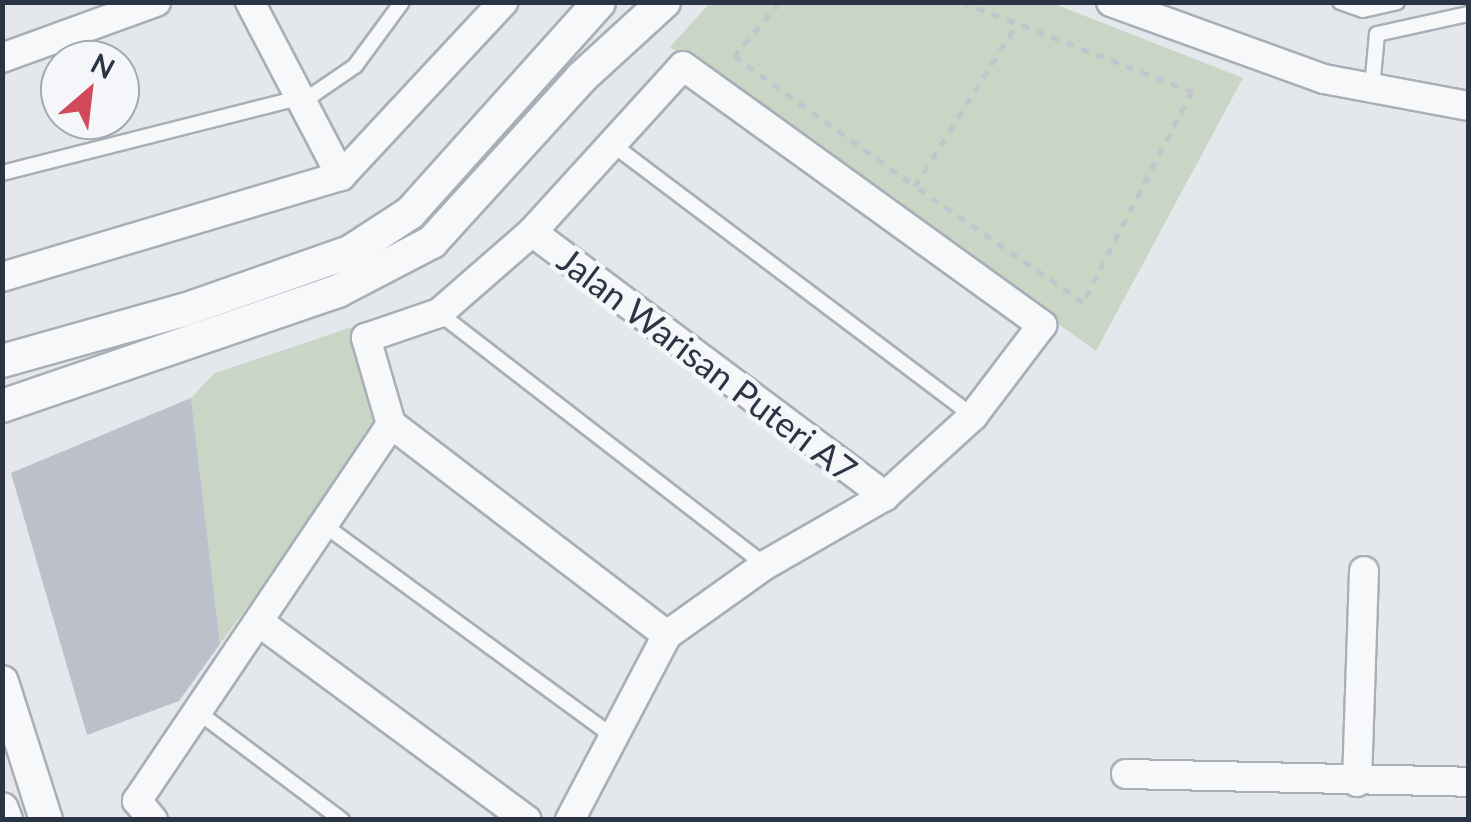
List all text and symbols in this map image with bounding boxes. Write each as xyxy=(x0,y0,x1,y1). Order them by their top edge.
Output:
north arrow xyxy=(40,40,140,140)
text: N xyxy=(86,45,121,85)
street label: Jalan Warisan Puteri A7 xyxy=(550,237,866,491)

